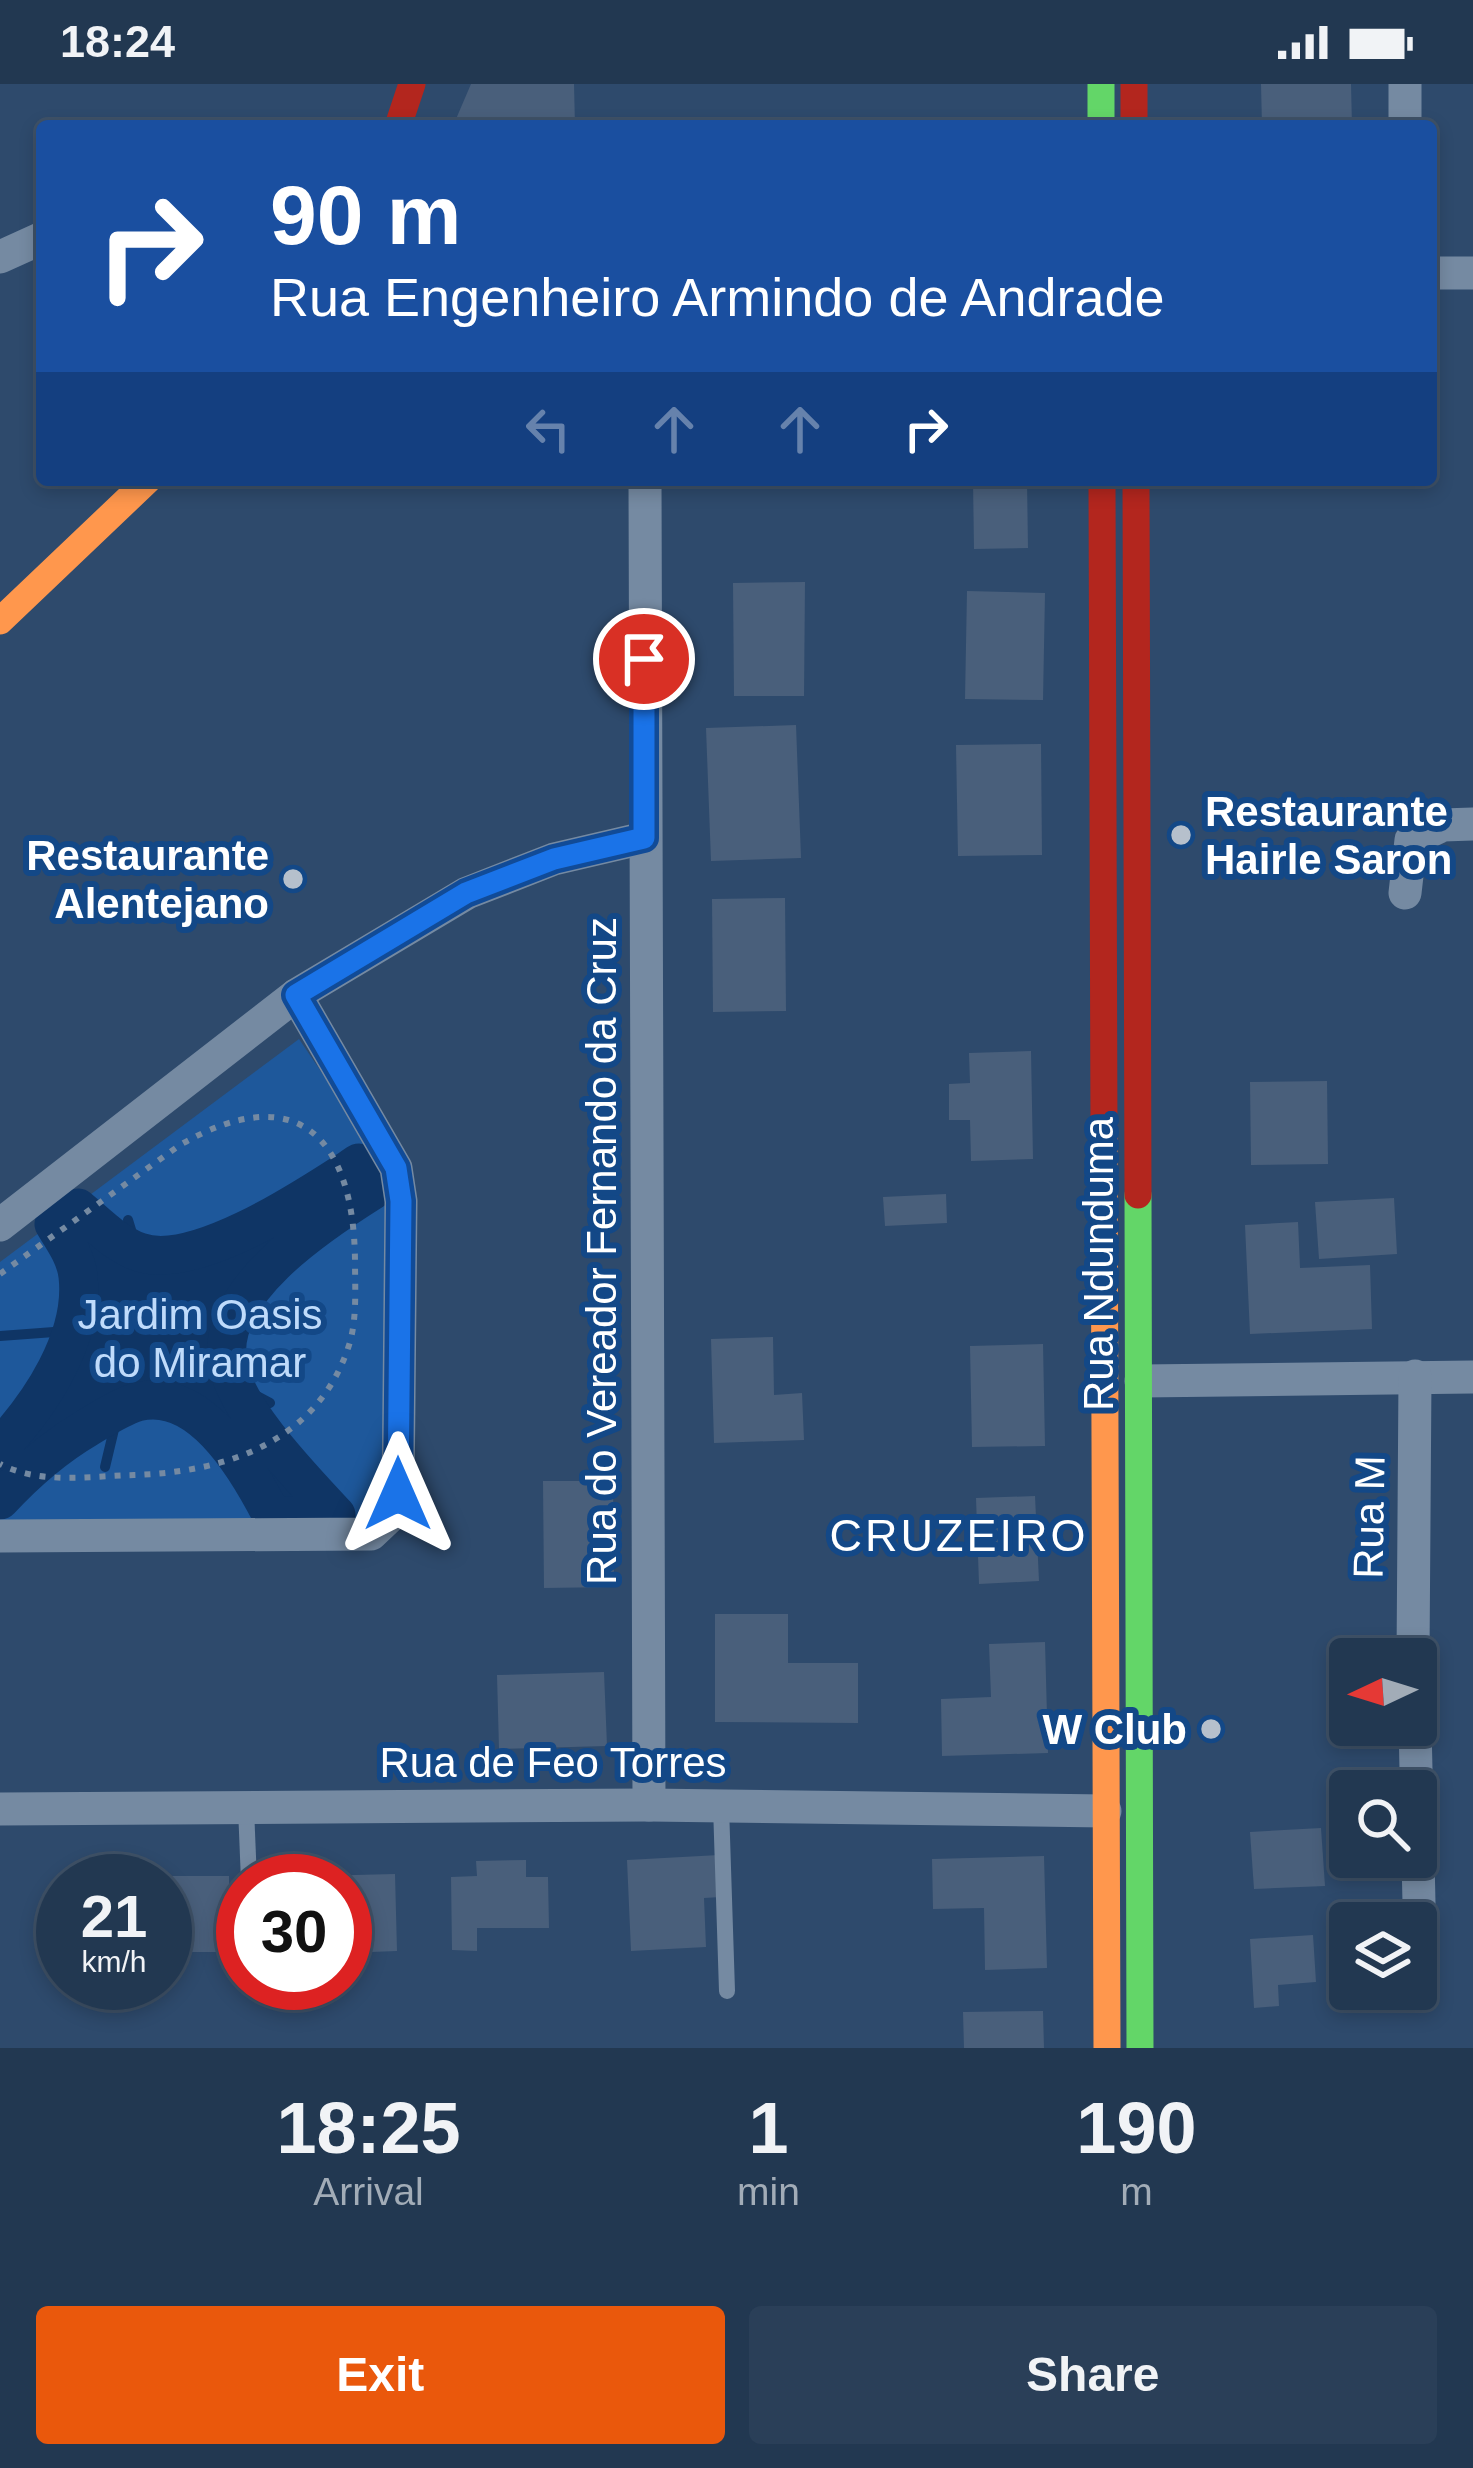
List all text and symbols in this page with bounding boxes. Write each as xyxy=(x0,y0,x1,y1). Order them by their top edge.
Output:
text: 18:24 xyxy=(60,16,175,67)
icon: right xyxy=(72,168,228,324)
text: 90 m xyxy=(270,168,461,262)
text: Rua Engenheiro Armindo de Andrade xyxy=(270,267,1165,327)
icon: left xyxy=(515,396,581,462)
icon: ahead xyxy=(641,396,707,462)
icon: ahead xyxy=(767,396,833,462)
icon: right xyxy=(893,396,959,462)
pin xyxy=(593,608,695,710)
icon: arrive xyxy=(611,626,677,692)
place label: Restaurante Hairle Saron xyxy=(1205,788,1452,883)
marker: Restaurante Hairle Saron xyxy=(1168,822,1194,848)
place label: Restaurante Alentejano xyxy=(26,832,269,927)
marker: Restaurante Alentejano xyxy=(280,866,306,892)
street label: Rua do Vereador Fernando da Cruz xyxy=(578,917,625,1585)
street label: Rua Ndunduma xyxy=(1075,1116,1122,1411)
park label: Jardim Oasis do Miramar xyxy=(77,1291,323,1386)
position arrow xyxy=(335,1431,461,1557)
street label: Rua M xyxy=(1344,1455,1394,1579)
district label: CRUZEIRO xyxy=(830,1510,1089,1561)
north arrow xyxy=(1329,1638,1437,1746)
map controls xyxy=(1329,1638,1437,2010)
place label: W Club xyxy=(1042,1706,1187,1753)
marker: W Club xyxy=(1198,1716,1224,1742)
street label: Rua de Feo Torres xyxy=(379,1739,727,1786)
button: search xyxy=(1329,1770,1437,1878)
speed limit sign: 30 xyxy=(216,1854,372,2010)
text: 21 xyxy=(81,1883,147,1950)
button: layers xyxy=(1329,1902,1437,2010)
text: km/h xyxy=(81,1945,147,1978)
text: 18:25 xyxy=(276,2088,461,2168)
text: 1 xyxy=(748,2088,789,2168)
text: 190 xyxy=(1076,2088,1197,2168)
text: Arrival xyxy=(313,2170,424,2213)
text: min xyxy=(737,2170,800,2213)
text: m xyxy=(1120,2170,1153,2213)
button: Exit xyxy=(36,2306,725,2444)
button: Share xyxy=(749,2306,1437,2444)

